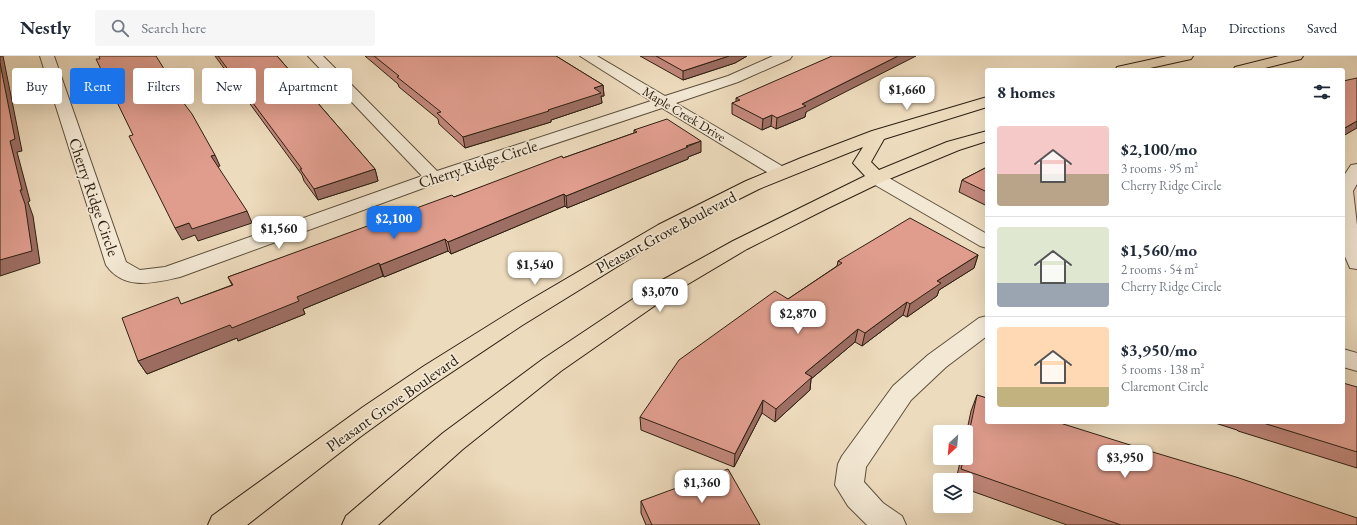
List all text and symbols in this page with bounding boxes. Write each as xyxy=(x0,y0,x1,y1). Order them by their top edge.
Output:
search box xyxy=(95,10,375,46)
text: Nestly xyxy=(20,15,71,40)
icon: search xyxy=(109,17,131,39)
text: Search here xyxy=(141,18,206,37)
text: Map xyxy=(1181,19,1207,37)
text: Directions xyxy=(1229,19,1285,37)
text: Saved xyxy=(1307,19,1337,37)
chip: Buy xyxy=(12,68,62,104)
chip: Rent xyxy=(70,68,125,104)
chip: Filters xyxy=(133,68,194,104)
chip: New xyxy=(202,68,256,104)
chip: Apartment xyxy=(264,68,352,104)
pin: $1,660 xyxy=(874,77,940,111)
text: $1,660 xyxy=(889,81,925,98)
text: 8 homes xyxy=(997,81,1055,103)
icon: filters xyxy=(1311,81,1333,103)
street label: Maple Creek Drive xyxy=(639,82,729,146)
street label: Cherry Ridge Circle xyxy=(64,135,124,259)
street label: Cherry Ridge Circle xyxy=(416,135,540,193)
text: $2,100/mo xyxy=(1121,138,1197,160)
icon: home xyxy=(1029,142,1077,190)
text: 3 rooms · 95 m² xyxy=(1121,160,1198,177)
text: Cherry Ridge Circle xyxy=(1121,177,1222,194)
street label: Pleasant Grove Boulevard xyxy=(592,186,741,278)
pin: $2,100 xyxy=(361,206,427,240)
text: $2,100 xyxy=(376,210,412,227)
pin: $1,560 xyxy=(246,216,312,250)
text: $1,560 xyxy=(261,220,297,237)
text: $1,560/mo xyxy=(1121,239,1197,261)
icon: home xyxy=(1029,243,1077,291)
pin: $1,540 xyxy=(502,252,568,286)
text: $1,540 xyxy=(517,256,553,273)
text: 2 rooms · 54 m² xyxy=(1121,261,1198,278)
text: Cherry Ridge Circle xyxy=(1121,278,1222,295)
pin: $3,070 xyxy=(627,279,693,313)
text: $3,070 xyxy=(642,283,678,300)
pin: $2,870 xyxy=(765,301,831,335)
text: $2,870 xyxy=(780,305,816,322)
text: $3,950/mo xyxy=(1121,339,1197,361)
icon: home xyxy=(1029,343,1077,391)
street label: Pleasant Grove Boulevard xyxy=(322,349,463,457)
text: 5 rooms · 138 m² xyxy=(1121,361,1205,378)
text: Claremont Circle xyxy=(1121,378,1208,395)
north arrow xyxy=(933,425,973,465)
map controls xyxy=(933,425,973,513)
pin: $3,950 xyxy=(1092,445,1158,479)
text: $3,950 xyxy=(1107,449,1143,466)
pin: $1,360 xyxy=(669,470,735,504)
button: layers xyxy=(933,473,973,513)
text: $1,360 xyxy=(684,474,720,491)

